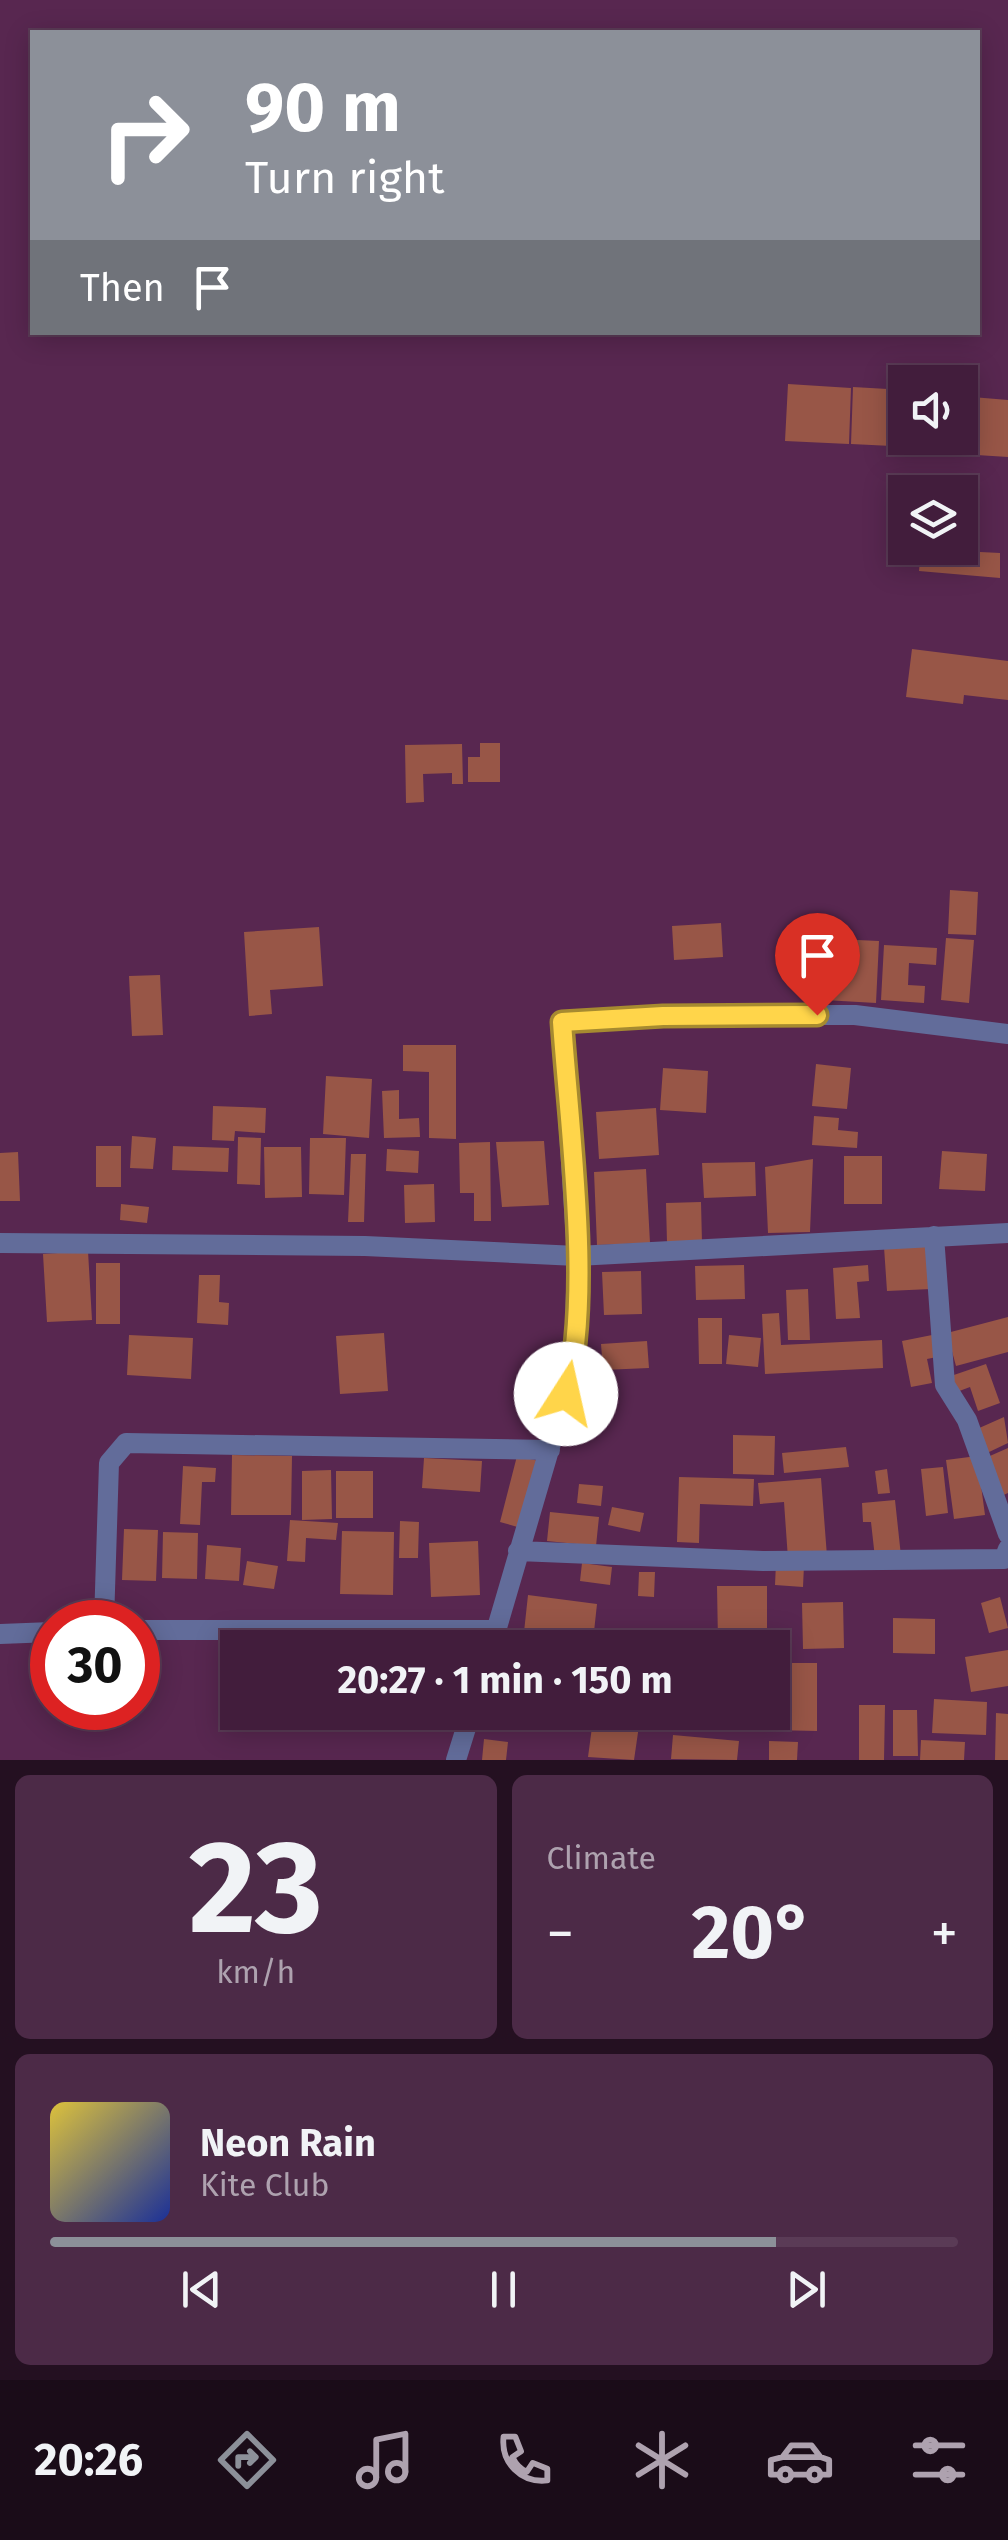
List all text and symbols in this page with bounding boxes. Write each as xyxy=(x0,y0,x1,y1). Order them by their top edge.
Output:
text: 90 m xyxy=(245,66,401,150)
icon: right xyxy=(80,70,210,200)
text: Turn right xyxy=(245,151,444,205)
icon: arrive xyxy=(185,260,240,315)
text: Then xyxy=(80,265,165,311)
map controls xyxy=(888,365,978,565)
button: sound xyxy=(888,365,978,455)
button: layers xyxy=(888,475,978,565)
pin xyxy=(775,913,860,1016)
icon: arrive xyxy=(790,928,845,983)
position arrow xyxy=(514,1342,618,1446)
speed limit sign: 30 xyxy=(30,1600,160,1730)
text: 20:27 · 1 min · 150 m xyxy=(337,1657,673,1703)
text: 23 xyxy=(189,1810,323,1966)
text: Climate xyxy=(547,1839,656,1877)
text: 20° xyxy=(691,1888,813,1978)
text: − xyxy=(547,1901,574,1967)
text: + xyxy=(931,1901,958,1967)
text: km/h xyxy=(216,1953,295,1991)
text: Neon Rain xyxy=(200,2120,376,2166)
text: Kite Club xyxy=(200,2166,329,2204)
icon: previous xyxy=(174,2262,229,2317)
icon: pause xyxy=(476,2262,531,2317)
icon: next xyxy=(779,2262,834,2317)
icon: directions xyxy=(212,2425,282,2495)
icon: music xyxy=(350,2425,420,2495)
icon: phone xyxy=(489,2425,559,2495)
icon: climate xyxy=(627,2425,697,2495)
icon: car xyxy=(765,2425,835,2495)
icon: filters xyxy=(904,2425,974,2495)
text: 20:26 xyxy=(34,2433,143,2487)

